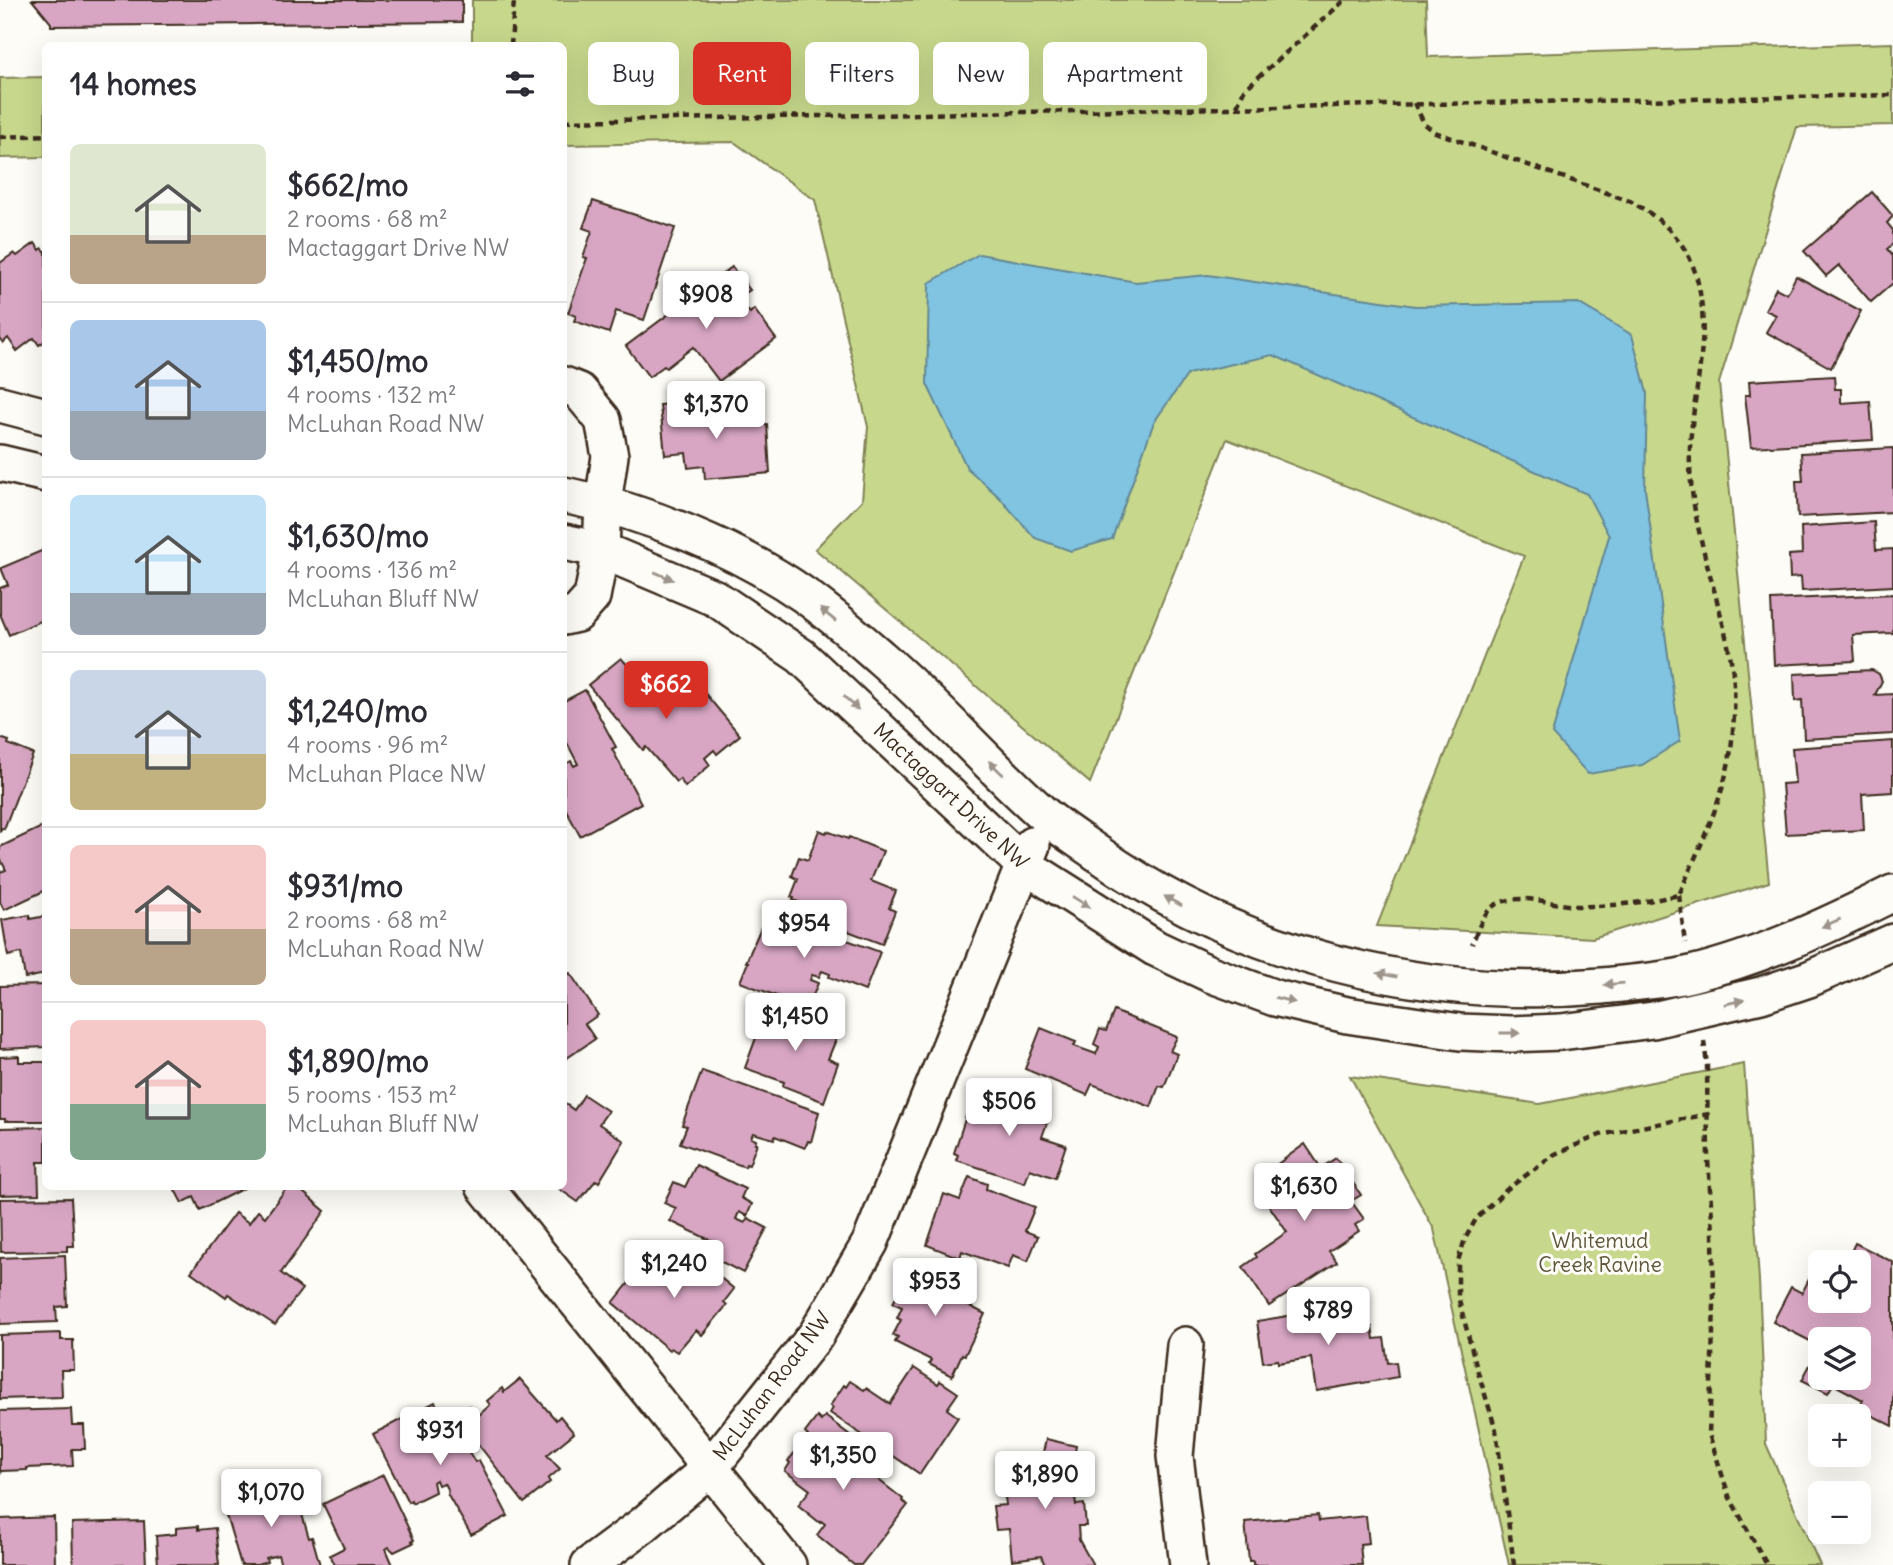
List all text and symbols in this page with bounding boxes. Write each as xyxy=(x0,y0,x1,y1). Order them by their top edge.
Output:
chip: Buy xyxy=(588,42,679,105)
chip: Rent xyxy=(693,42,791,105)
chip: Filters xyxy=(805,42,919,105)
chip: New xyxy=(933,42,1029,105)
chip: Apartment xyxy=(1043,42,1207,105)
text: 14 homes xyxy=(70,65,197,103)
icon: filters xyxy=(501,65,539,103)
text: $662/mo xyxy=(287,166,408,204)
icon: home xyxy=(126,172,210,256)
text: 2 rooms · 68 m² xyxy=(287,204,448,233)
text: Mactaggart Drive NW xyxy=(287,233,509,262)
pin: $908 xyxy=(665,272,747,331)
text: $908 xyxy=(679,279,733,308)
text: $1,450/mo xyxy=(287,342,428,380)
icon: home xyxy=(126,348,210,432)
text: 4 rooms · 132 m² xyxy=(287,380,457,409)
pin: $1,370 xyxy=(659,382,773,441)
text: $1,370 xyxy=(683,389,749,418)
text: McLuhan Road NW xyxy=(287,409,484,438)
text: $1,630/mo xyxy=(287,517,429,555)
icon: home xyxy=(126,523,210,607)
text: 4 rooms · 136 m² xyxy=(287,555,457,584)
one-way arrow xyxy=(654,571,675,582)
text: McLuhan Bluff NW xyxy=(287,584,479,613)
one-way arrow xyxy=(820,607,838,622)
pin: $662 xyxy=(625,662,707,721)
text: $662 xyxy=(640,669,692,698)
text: $1,240/mo xyxy=(287,692,428,730)
one-way arrow xyxy=(842,694,859,710)
icon: home xyxy=(126,698,210,782)
street label: Mactaggart Drive NW xyxy=(868,717,1035,875)
text: 4 rooms · 96 m² xyxy=(287,730,448,759)
text: McLuhan Place NW xyxy=(287,759,486,788)
one-way arrow xyxy=(988,761,1005,777)
text: $931/mo xyxy=(287,867,403,905)
icon: home xyxy=(126,873,210,957)
one-way arrow xyxy=(1072,895,1091,908)
one-way arrow xyxy=(1164,895,1183,907)
pin: $954 xyxy=(763,900,845,960)
text: 2 rooms · 68 m² xyxy=(287,905,448,934)
text: $954 xyxy=(778,908,830,937)
one-way arrow xyxy=(1821,917,1842,928)
text: McLuhan Road NW xyxy=(287,934,484,963)
one-way arrow xyxy=(1376,969,1398,980)
one-way arrow xyxy=(1603,979,1625,990)
pin: $1,450 xyxy=(738,993,852,1053)
one-way arrow xyxy=(1274,995,1296,1006)
one-way arrow xyxy=(1723,996,1745,1007)
text: $1,450 xyxy=(761,1001,829,1030)
one-way arrow xyxy=(1499,1027,1521,1039)
text: $1,890/mo xyxy=(287,1042,429,1080)
icon: home xyxy=(126,1048,210,1132)
pin: $506 xyxy=(968,1078,1050,1138)
text: 5 rooms · 153 m² xyxy=(287,1080,457,1109)
text: $506 xyxy=(982,1086,1036,1115)
text: McLuhan Bluff NW xyxy=(287,1109,479,1138)
pin: $1,630 xyxy=(1247,1164,1361,1223)
text: $1,630 xyxy=(1270,1171,1338,1200)
park label: Whitemud Creek Ravine xyxy=(1538,1227,1662,1278)
pin: $1,240 xyxy=(617,1240,731,1300)
text: $1,240 xyxy=(641,1248,707,1277)
map controls xyxy=(1808,1250,1871,1544)
button: locate xyxy=(1808,1250,1871,1313)
pin: $953 xyxy=(894,1258,976,1318)
text: $953 xyxy=(909,1266,961,1295)
pin: $789 xyxy=(1287,1288,1369,1347)
text: $789 xyxy=(1303,1295,1353,1324)
street label: McLuhan Road NW xyxy=(707,1306,837,1466)
button: layers xyxy=(1808,1327,1871,1390)
button: + xyxy=(1808,1404,1871,1467)
pin: $931 xyxy=(399,1408,481,1467)
text: $931 xyxy=(416,1415,464,1444)
pin: $1,350 xyxy=(786,1432,900,1492)
text: $1,350 xyxy=(809,1440,877,1469)
pin: $1,890 xyxy=(988,1452,1102,1511)
text: $1,890 xyxy=(1011,1459,1079,1488)
pin: $1,070 xyxy=(214,1470,328,1529)
text: $1,070 xyxy=(237,1477,305,1506)
button: − xyxy=(1808,1481,1871,1544)

